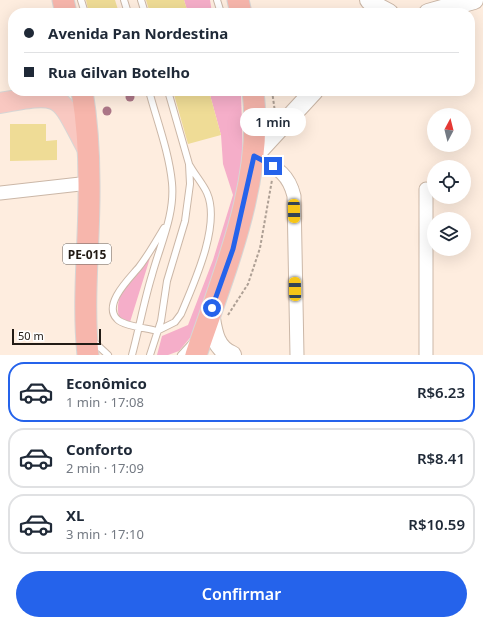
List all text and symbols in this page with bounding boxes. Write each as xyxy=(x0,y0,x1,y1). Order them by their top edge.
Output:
text: Avenida Pan Nordestina xyxy=(48,23,228,43)
text: Rua Gilvan Botelho xyxy=(48,62,190,82)
callout: 1 min xyxy=(240,108,306,136)
north arrow xyxy=(427,108,471,152)
map controls xyxy=(427,108,471,256)
text: 1 min xyxy=(255,113,291,131)
route end xyxy=(264,157,282,175)
button: locate xyxy=(427,160,471,204)
car xyxy=(288,199,300,223)
button: layers xyxy=(427,212,471,256)
road number: PE-015 xyxy=(63,244,111,264)
car xyxy=(289,277,301,301)
route start xyxy=(203,299,221,317)
scale bar xyxy=(12,327,101,346)
text: 50 m xyxy=(18,328,44,343)
text: Econômico xyxy=(66,373,147,393)
icon: car xyxy=(18,374,54,410)
text: R$6.23 xyxy=(417,382,465,402)
text: 1 min · 17:08 xyxy=(66,393,144,411)
text: Conforto xyxy=(66,439,133,459)
icon: car xyxy=(18,440,54,476)
text: R$8.41 xyxy=(417,448,465,468)
text: 2 min · 17:09 xyxy=(66,459,144,477)
text: XL xyxy=(66,505,84,525)
icon: car xyxy=(18,506,54,542)
text: R$10.59 xyxy=(408,514,465,534)
text: 3 min · 17:10 xyxy=(66,525,144,543)
button: Confirmar xyxy=(16,571,467,617)

